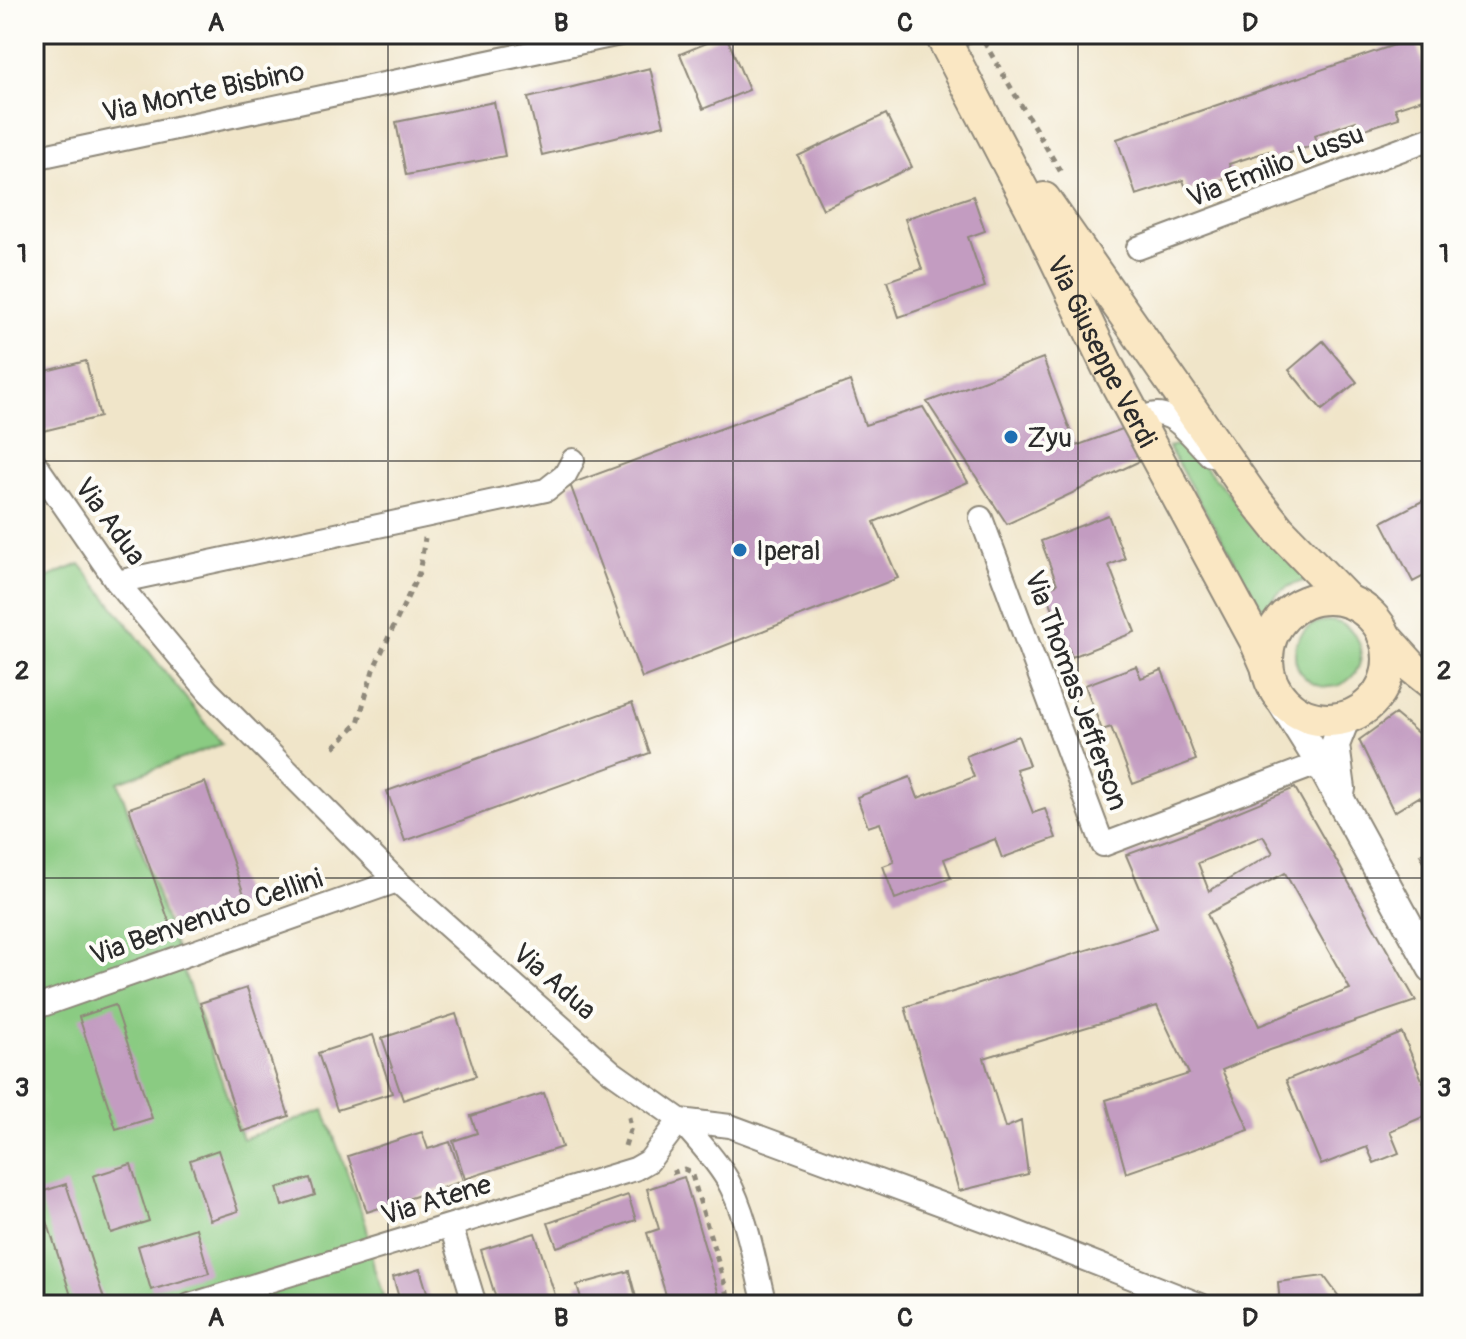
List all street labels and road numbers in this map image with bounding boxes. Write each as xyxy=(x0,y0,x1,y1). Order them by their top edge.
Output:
street label: Via Monte Bisbino xyxy=(99,54,308,131)
street label: Via Emilio Lussu xyxy=(1182,117,1369,216)
street label: Via Giuseppe Verdi xyxy=(1038,251,1164,454)
street label: Via Adua xyxy=(66,471,153,573)
street label: Via Thomas Jefferson xyxy=(1016,566,1135,815)
street label: Via Benvenuto Cellini xyxy=(85,861,328,974)
street label: Via Adua xyxy=(505,936,603,1028)
street label: Via Atene xyxy=(377,1167,496,1234)

